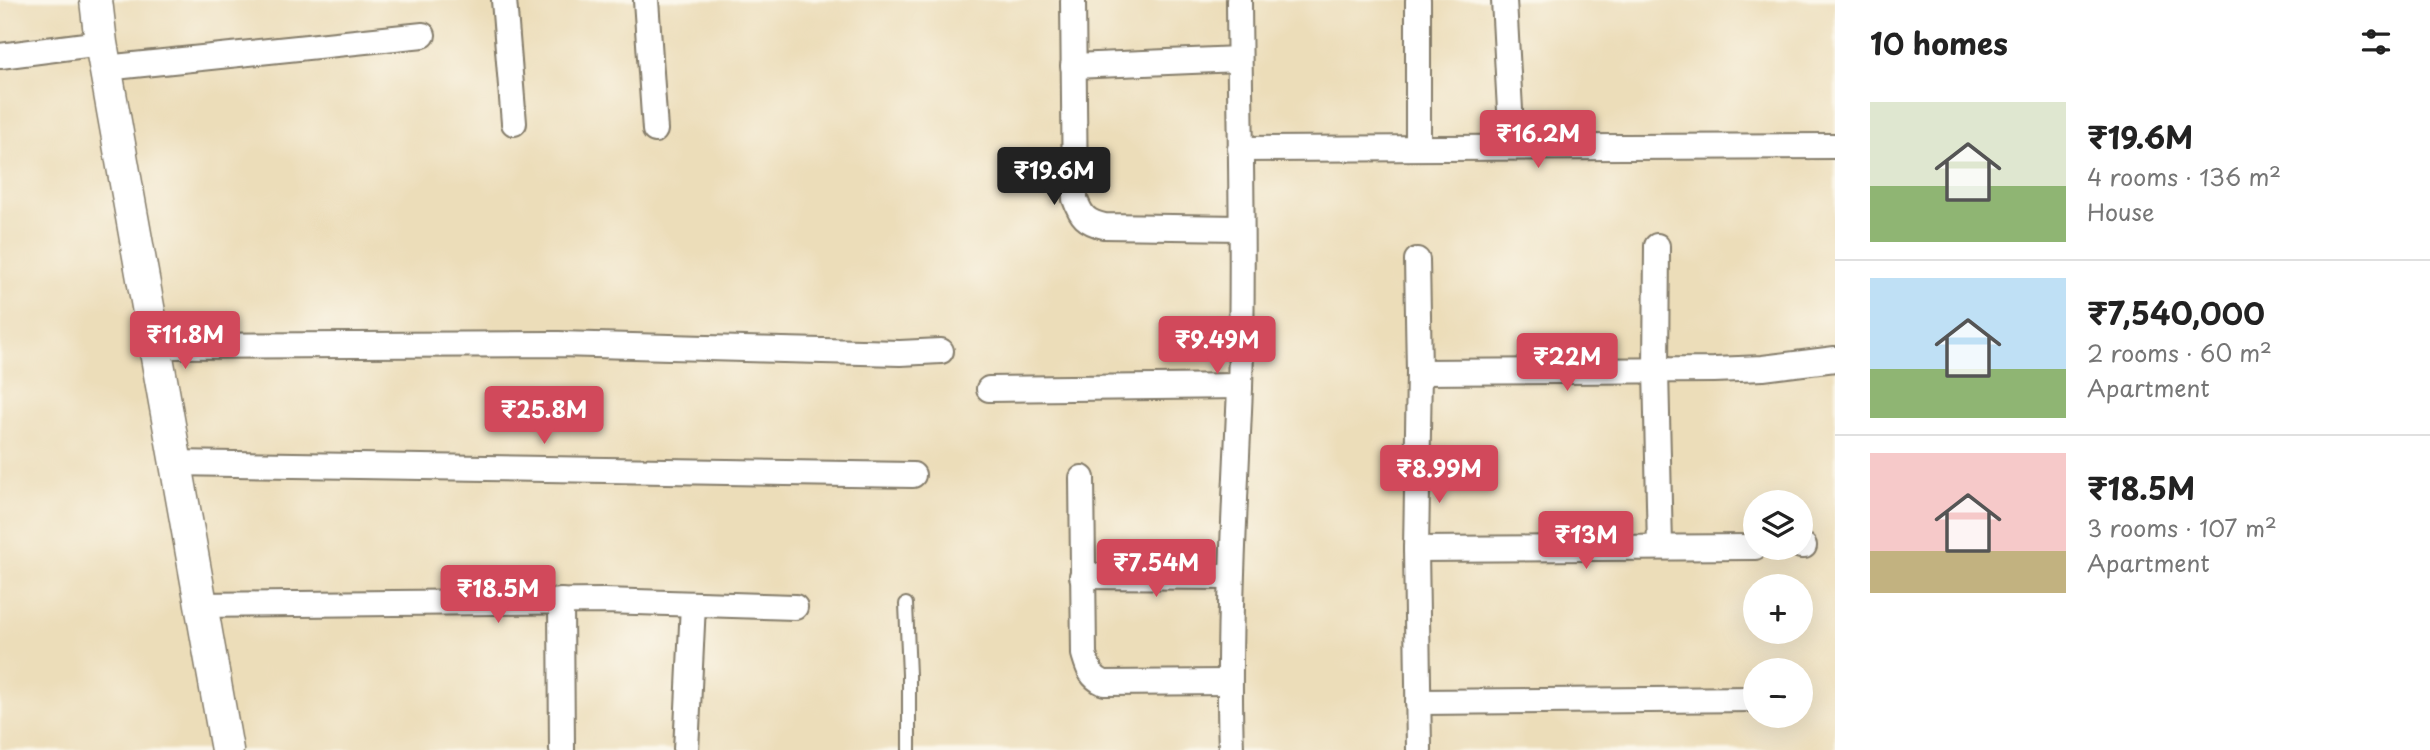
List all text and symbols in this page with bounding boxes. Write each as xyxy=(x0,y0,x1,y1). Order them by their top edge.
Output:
text: 10 homes xyxy=(1870,20,2008,65)
icon: filters xyxy=(2357,23,2395,61)
pin: ₹16.2M xyxy=(1481,110,1595,170)
text: ₹19.6M xyxy=(2087,114,2193,159)
text: ₹16.2M xyxy=(1496,115,1580,150)
icon: home xyxy=(1926,130,2010,214)
pin: ₹19.6M xyxy=(997,148,1111,207)
text: ₹19.6M xyxy=(1013,152,1095,187)
text: 4 rooms · 136 m² xyxy=(2087,159,2281,194)
text: House xyxy=(2087,194,2154,229)
text: ₹7,540,000 xyxy=(2087,290,2265,335)
icon: home xyxy=(1926,306,2010,390)
pin: ₹11.8M xyxy=(128,312,242,371)
text: ₹11.8M xyxy=(146,316,224,351)
pin: ₹9.49M xyxy=(1160,316,1274,376)
text: ₹9.49M xyxy=(1175,321,1259,356)
pin: ₹22M xyxy=(1526,334,1608,393)
text: 2 rooms · 60 m² xyxy=(2087,335,2272,370)
text: ₹22M xyxy=(1533,338,1601,373)
text: Apartment xyxy=(2087,370,2210,405)
pin: ₹25.8M xyxy=(487,386,601,446)
text: ₹25.8M xyxy=(501,391,587,426)
pin: ₹8.99M xyxy=(1382,446,1496,505)
text: ₹8.99M xyxy=(1396,450,1482,485)
text: ₹18.5M xyxy=(2087,465,2195,510)
icon: home xyxy=(1926,481,2010,565)
map controls xyxy=(1743,490,1813,728)
button: layers xyxy=(1743,490,1813,560)
text: 3 rooms · 107 m² xyxy=(2087,510,2277,545)
pin: ₹13M xyxy=(1545,512,1627,571)
text: ₹13M xyxy=(1554,516,1618,551)
pin: ₹7.54M xyxy=(1099,540,1213,599)
text: ₹7.54M xyxy=(1113,544,1199,579)
text: Apartment xyxy=(2087,545,2210,580)
pin: ₹18.5M xyxy=(441,566,555,625)
text: ₹18.5M xyxy=(457,570,539,605)
button: + xyxy=(1743,574,1813,644)
button: − xyxy=(1743,658,1813,728)

